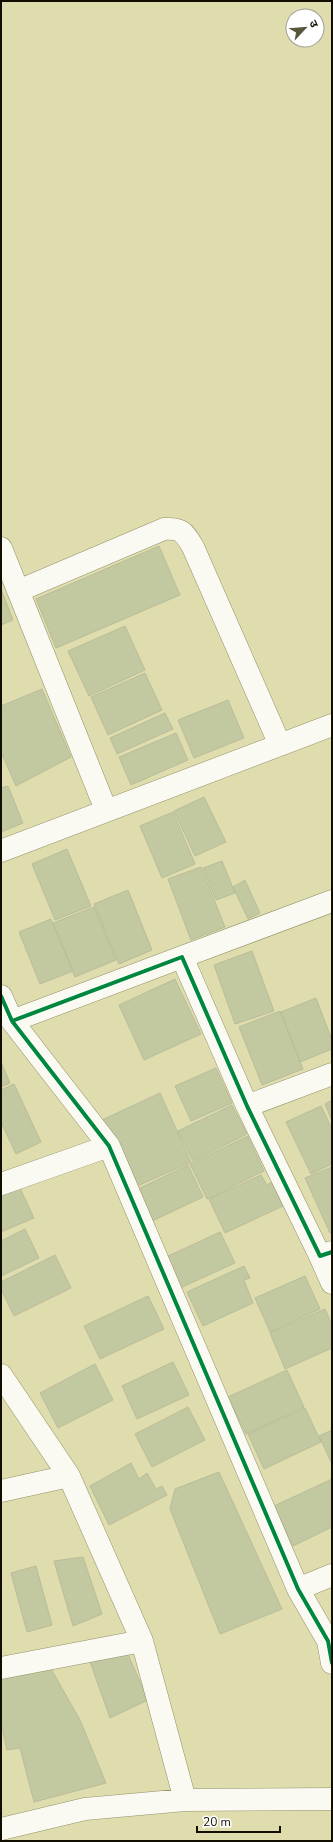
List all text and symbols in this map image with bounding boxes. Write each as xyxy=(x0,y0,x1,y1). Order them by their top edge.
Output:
north arrow xyxy=(285,8,325,48)
text: उ xyxy=(305,18,322,31)
scale bar xyxy=(197,1808,280,1834)
text: 20 m xyxy=(203,1814,231,1830)

